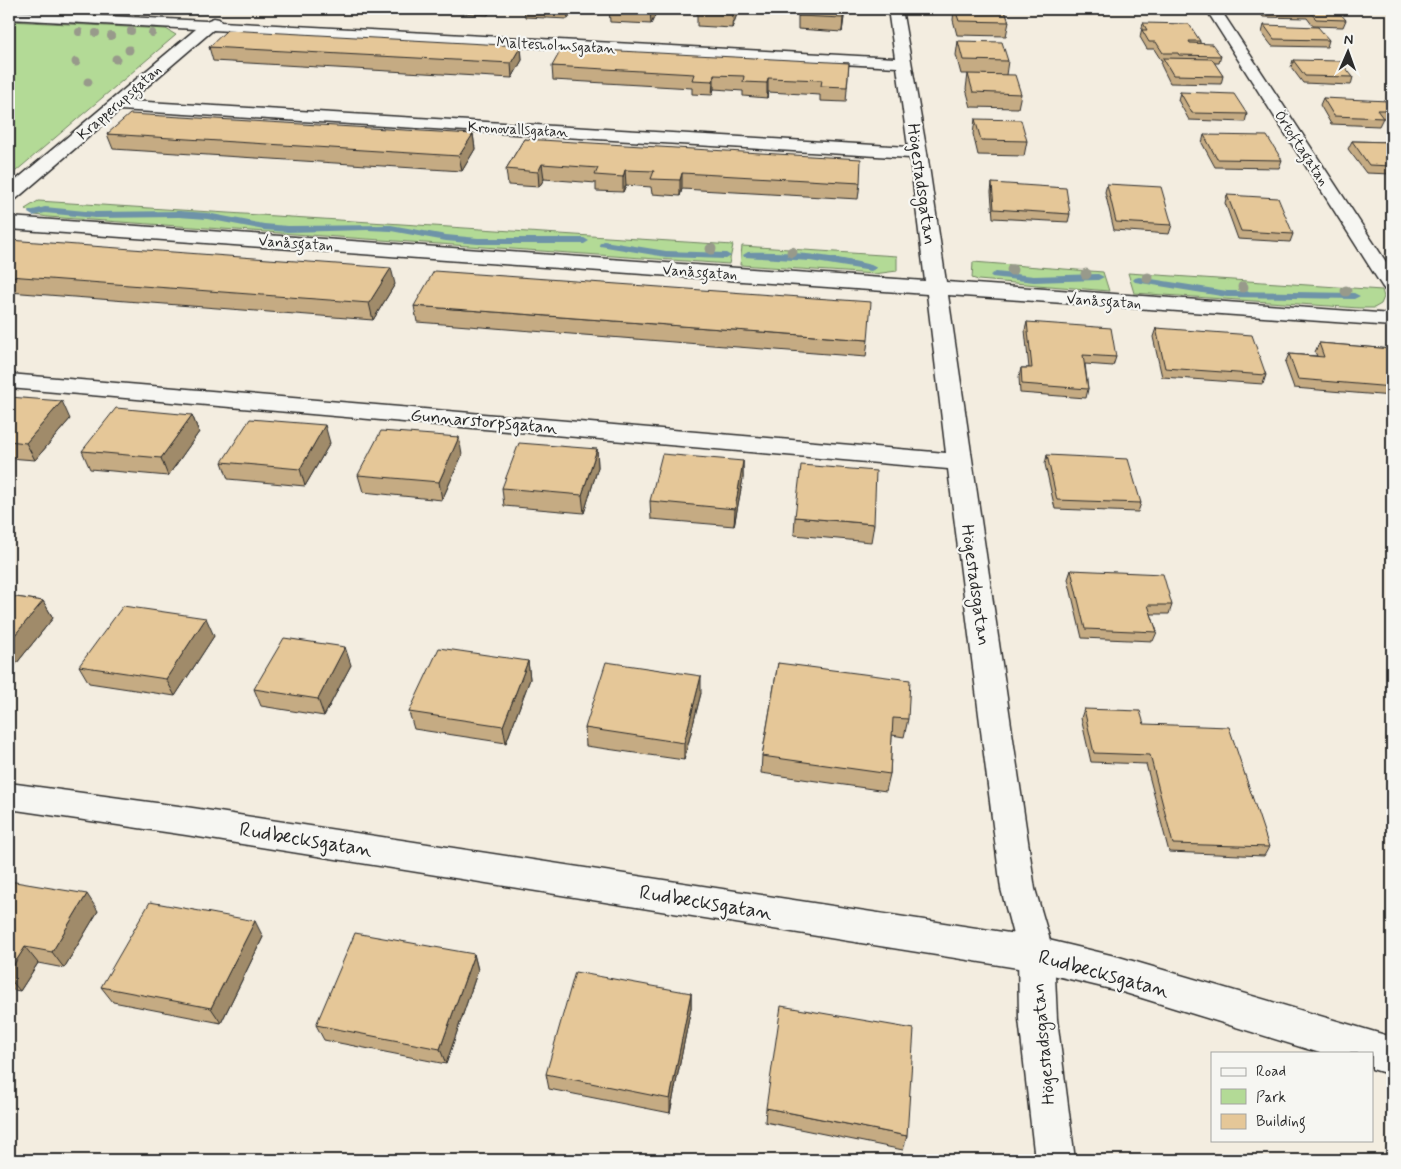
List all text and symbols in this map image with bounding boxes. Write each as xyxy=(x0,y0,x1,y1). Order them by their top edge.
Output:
north arrow xyxy=(1324,28,1374,78)
text: N xyxy=(1343,31,1353,49)
street label: Maltesholmsgatan xyxy=(496,33,616,59)
street label: Krapperupsgatan xyxy=(73,61,167,146)
street label: Örtoftagatan xyxy=(1268,107,1333,191)
street label: Kronovallsgatan xyxy=(467,117,569,143)
street label: Högestadsgatan xyxy=(900,122,941,246)
street label: Vanåsgatan xyxy=(258,231,334,258)
street label: Vanåsgatan xyxy=(662,260,738,287)
street label: Vanåsgatan xyxy=(1066,289,1142,316)
street label: Gunnarstorpsgatan xyxy=(409,404,558,440)
street label: Högestadsgatan xyxy=(954,523,995,647)
street label: Rudbecksgatan xyxy=(237,816,375,864)
street label: Rudbecksgatan xyxy=(637,879,775,927)
street label: Rudbecksgatan xyxy=(1035,943,1173,1005)
street label: Högestadsgatan xyxy=(1027,982,1062,1106)
legend xyxy=(1211,1052,1374,1142)
text: Road xyxy=(1256,1062,1286,1082)
text: Park xyxy=(1256,1088,1286,1108)
text: Building xyxy=(1256,1112,1306,1133)

